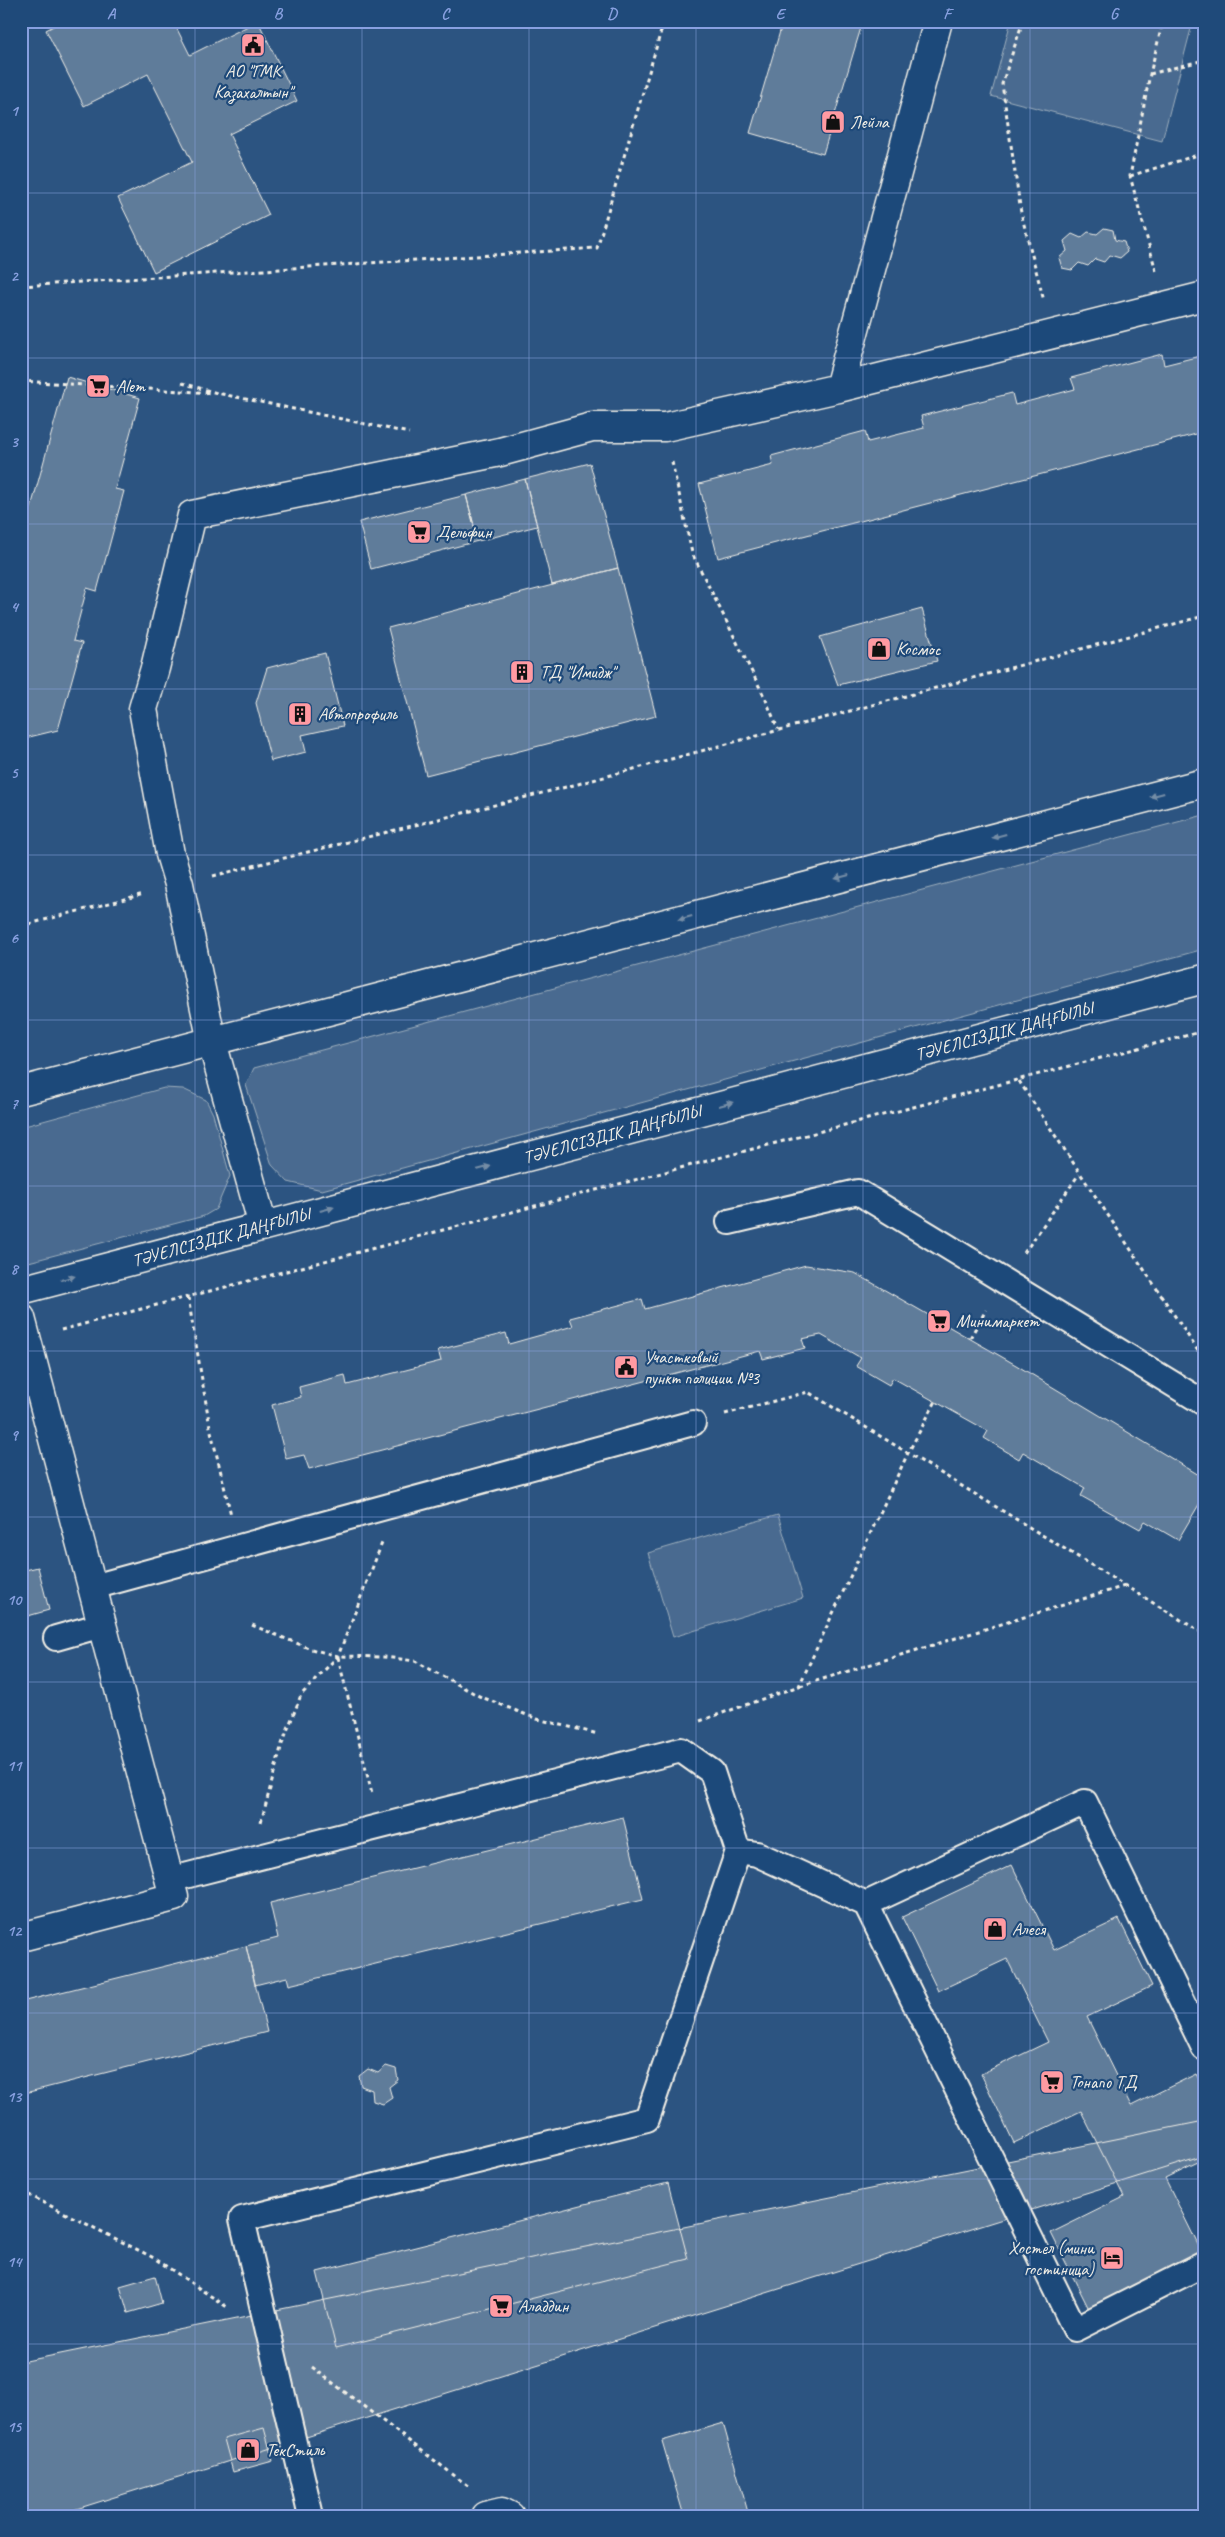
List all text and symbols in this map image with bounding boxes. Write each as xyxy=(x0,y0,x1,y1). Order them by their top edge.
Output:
text: A xyxy=(107,4,117,24)
text: B xyxy=(274,4,284,24)
text: C xyxy=(441,4,451,24)
text: D xyxy=(607,4,618,24)
text: E xyxy=(776,4,787,24)
text: F xyxy=(943,4,954,24)
text: G xyxy=(1110,4,1120,24)
public building icon: АО "ГМК Казахалтын" xyxy=(240,32,266,58)
place label: АО "ГМК Казахалтын" xyxy=(214,60,296,104)
text: 1 xyxy=(10,101,19,121)
shop icon: Лейла xyxy=(820,109,846,135)
place label: Лейла xyxy=(850,111,890,133)
text: 2 xyxy=(10,266,19,286)
supermarket icon: Alem xyxy=(85,373,111,399)
place label: Alem xyxy=(116,375,146,397)
text: 3 xyxy=(10,432,19,452)
supermarket icon: Дельфин xyxy=(406,519,432,545)
place label: Дельфин xyxy=(436,521,493,543)
text: 4 xyxy=(10,597,19,617)
shop icon: Космос xyxy=(866,636,892,662)
place label: Космос xyxy=(896,638,942,660)
building icon: ТД "Имидж" xyxy=(509,659,535,685)
place label: ТД "Имидж" xyxy=(540,661,619,683)
building icon: Автопрофиль xyxy=(287,701,313,727)
place label: Автопрофиль xyxy=(318,703,398,725)
text: 5 xyxy=(11,763,20,783)
one-way arrow xyxy=(1149,791,1164,799)
one-way arrow xyxy=(992,832,1007,840)
one-way arrow xyxy=(834,873,849,881)
one-way arrow xyxy=(677,914,692,922)
text: 6 xyxy=(10,928,19,948)
street label: ТӘУЕЛСІЗДІК ДАҢҒЫЛЫ xyxy=(913,996,1098,1065)
text: 7 xyxy=(10,1094,19,1114)
street label: ТӘУЕЛСІЗДІК ДАҢҒЫЛЫ xyxy=(521,1099,706,1168)
one-way arrow xyxy=(718,1099,733,1107)
one-way arrow xyxy=(477,1163,492,1171)
street label: ТӘУЕЛСІЗДІК ДАҢҒЫЛЫ xyxy=(130,1202,315,1271)
one-way arrow xyxy=(319,1205,334,1213)
text: 8 xyxy=(10,1259,19,1279)
one-way arrow xyxy=(61,1274,76,1282)
supermarket icon: Минимаркет xyxy=(926,1308,952,1334)
place label: Минимаркет xyxy=(956,1310,1040,1332)
place label: Участковый пункт полиции №3 xyxy=(644,1346,761,1389)
public building icon: Участковый пункт полиции №3 xyxy=(613,1354,639,1380)
text: 9 xyxy=(10,1425,19,1445)
text: 10 xyxy=(7,1590,23,1610)
text: 11 xyxy=(7,1756,23,1776)
shop icon: Алеся xyxy=(982,1916,1008,1942)
place label: Алеся xyxy=(1012,1918,1047,1940)
text: 12 xyxy=(7,1921,23,1941)
supermarket icon: Тонапо ТД xyxy=(1039,2069,1065,2095)
place label: Тонапо ТД xyxy=(1070,2071,1138,2093)
text: 13 xyxy=(7,2087,23,2107)
place label: Хостел (мини гостиница) xyxy=(1008,2237,1095,2280)
hotel icon: Хостел (мини гостиница) xyxy=(1099,2245,1125,2271)
text: 14 xyxy=(7,2252,23,2272)
supermarket icon: Аладдин xyxy=(488,2293,514,2319)
place label: Аладдин xyxy=(518,2295,570,2317)
text: 15 xyxy=(7,2417,23,2437)
shop icon: ТекСтиль xyxy=(235,2437,261,2463)
place label: ТекСтиль xyxy=(266,2439,326,2461)

